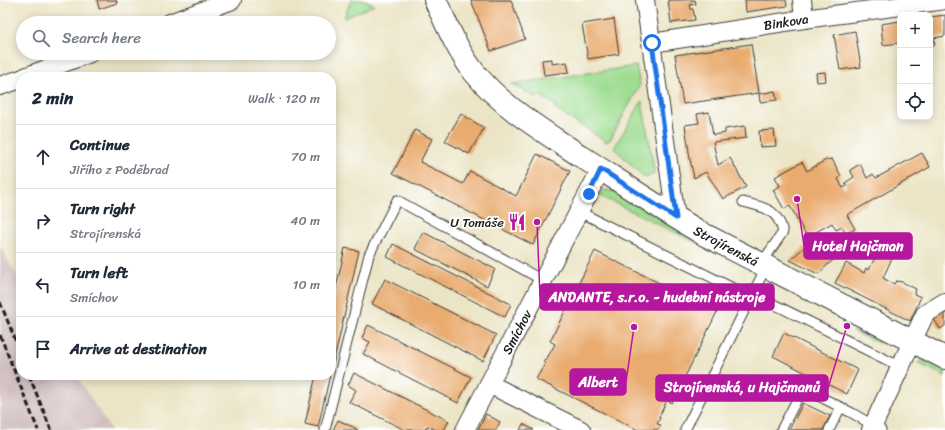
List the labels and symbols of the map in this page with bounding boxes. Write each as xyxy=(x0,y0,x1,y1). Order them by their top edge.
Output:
street label: Binkova xyxy=(762,7,810,37)
route start xyxy=(643,34,661,52)
route end xyxy=(580,185,598,203)
place label: U Tomáše xyxy=(450,211,504,234)
restaurant icon: U Tomáše xyxy=(507,212,527,232)
street label: Strojírenská xyxy=(689,219,763,273)
callout: Hotel Hajčman xyxy=(804,233,912,259)
text: Hotel Hajčman xyxy=(811,234,904,259)
callout: ANDANTE, s.r.o. - hudební nástroje xyxy=(540,284,774,310)
text: ANDANTE, s.r.o. - hudební nástroje xyxy=(548,285,766,310)
street label: Smíchov xyxy=(496,305,539,358)
callout: Albert xyxy=(570,369,626,395)
text: Albert xyxy=(577,370,619,395)
callout: Strojírenská, u Hajčmanů xyxy=(656,375,828,401)
text: Strojírenská, u Hajčmanů xyxy=(663,375,821,400)

